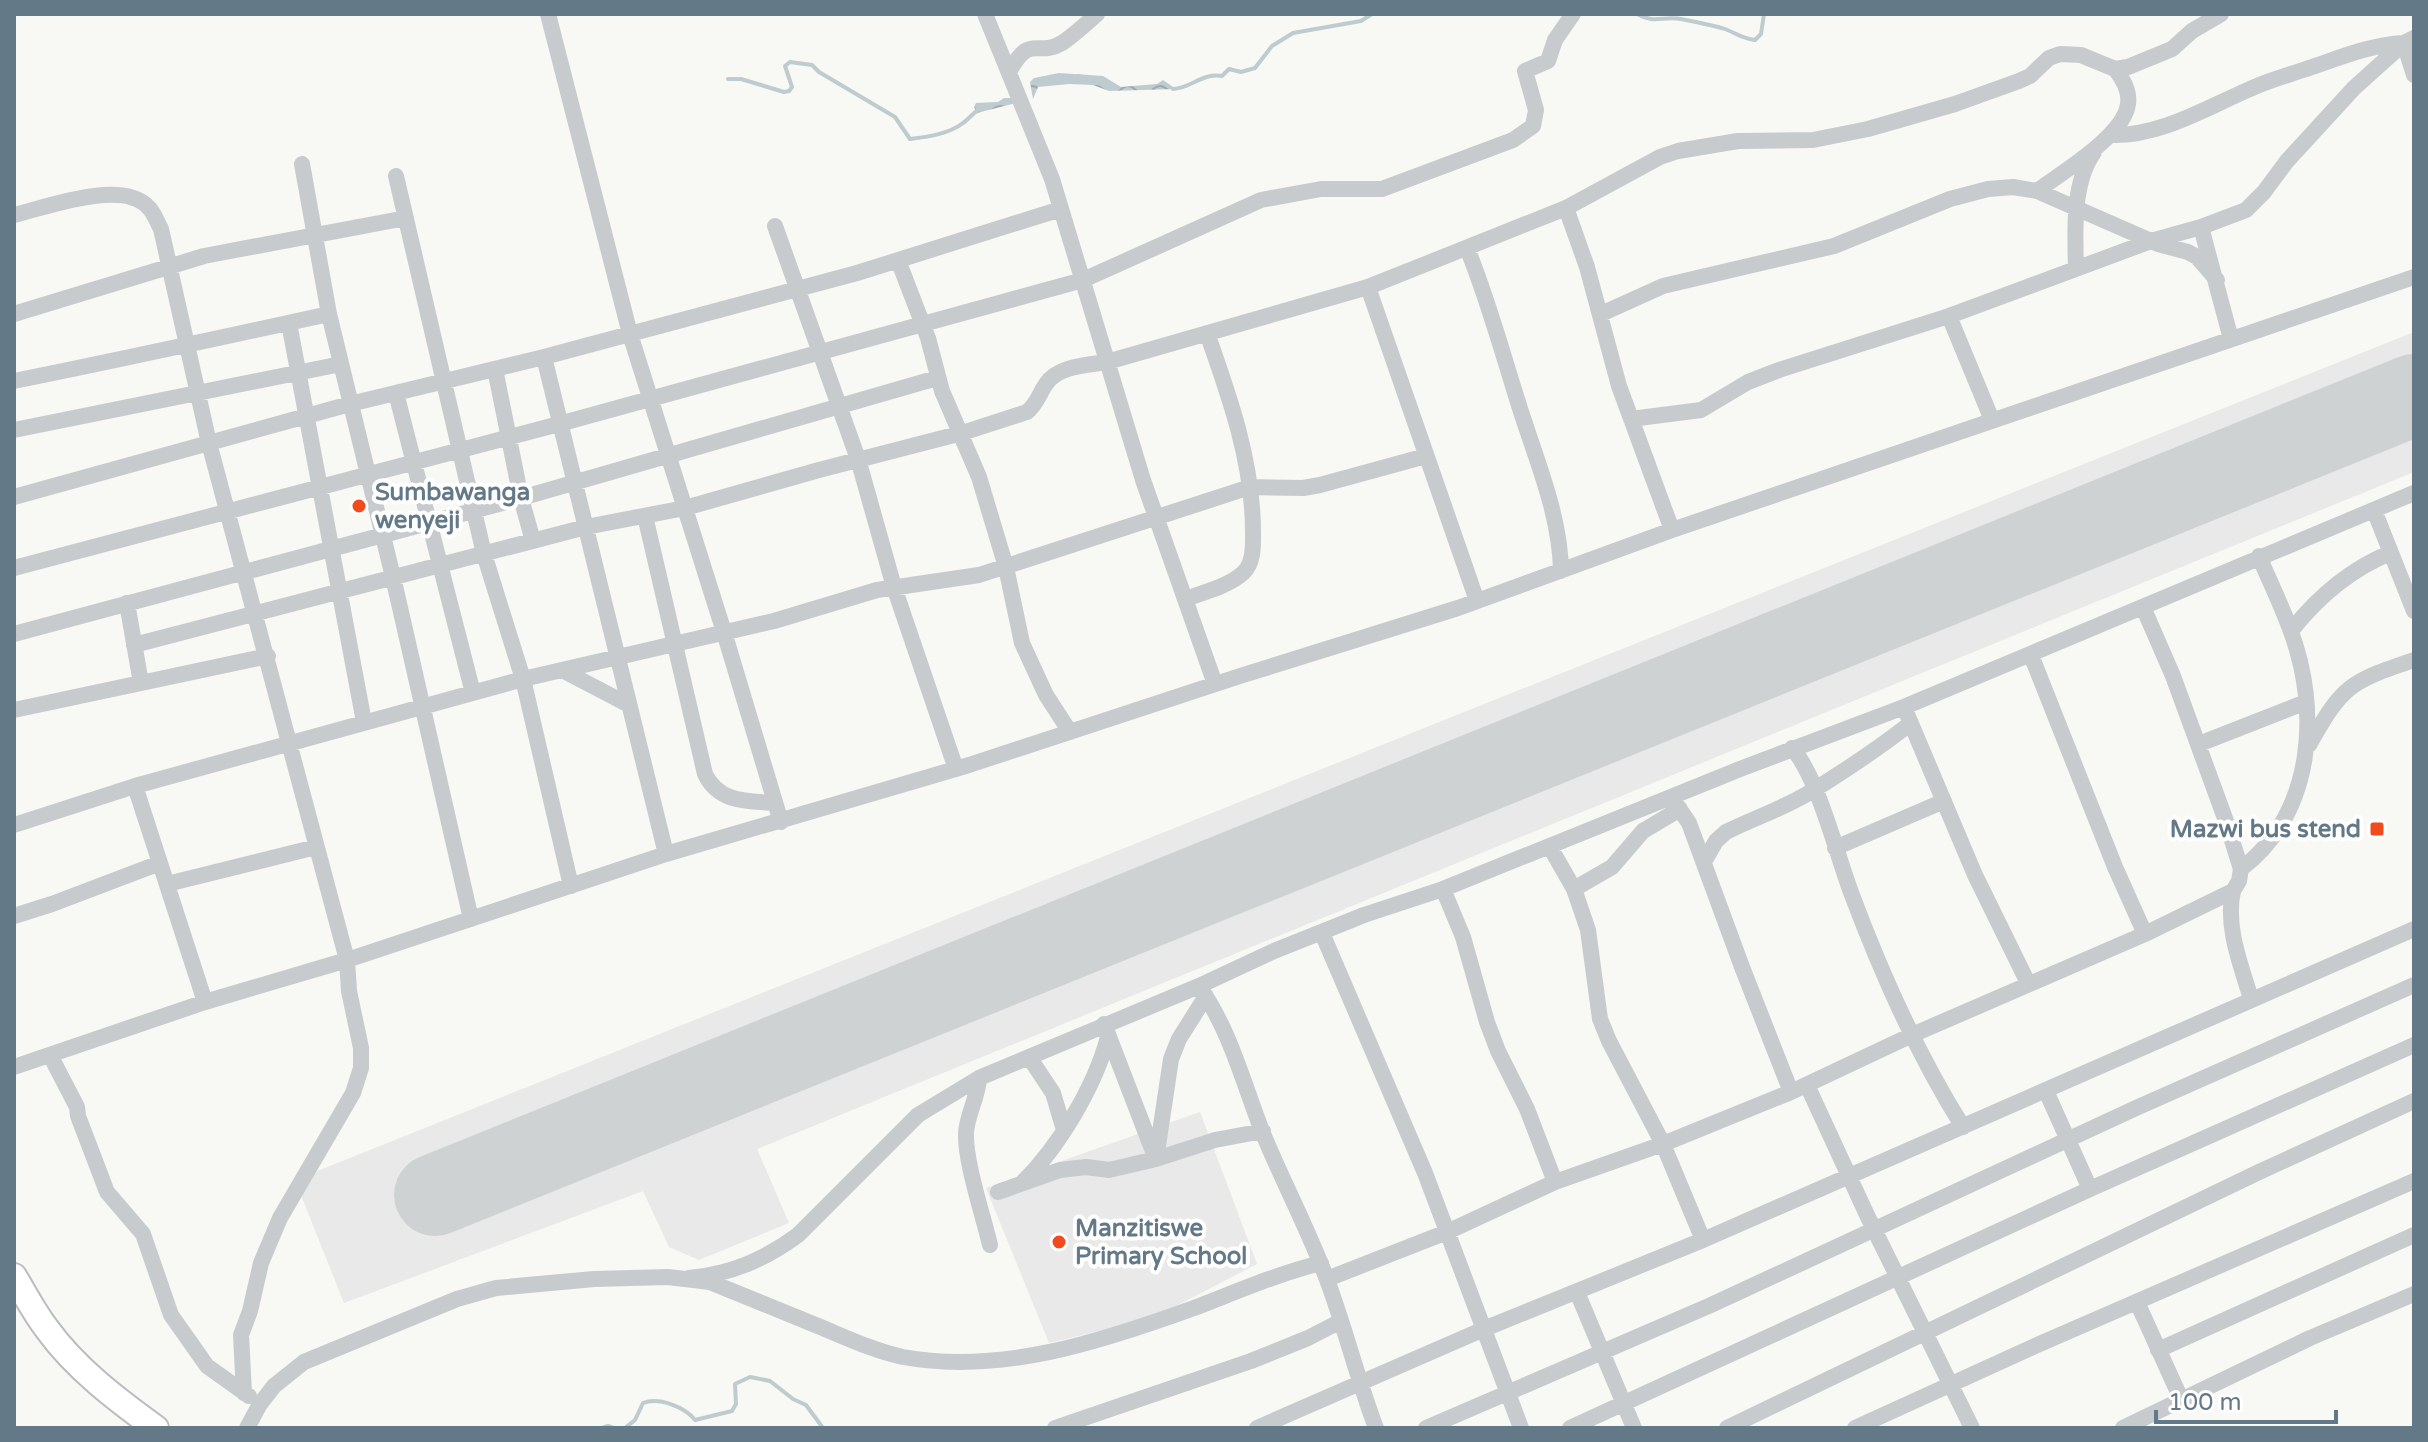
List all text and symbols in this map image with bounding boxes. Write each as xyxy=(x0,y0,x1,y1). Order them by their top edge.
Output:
place label: Sumbawanga wenyeji xyxy=(375,478,530,535)
marker: Sumbawanga wenyeji xyxy=(350,497,368,515)
place label: Mazwi bus stend xyxy=(2170,815,2361,844)
marker: Mazwi bus stend xyxy=(2368,820,2386,838)
place label: Manzitiswe Primary School xyxy=(1075,1214,1247,1271)
marker: Manzitiswe Primary School xyxy=(1050,1233,1068,1251)
scale bar xyxy=(2156,1374,2336,1424)
text: 100 m xyxy=(2168,1388,2242,1417)

